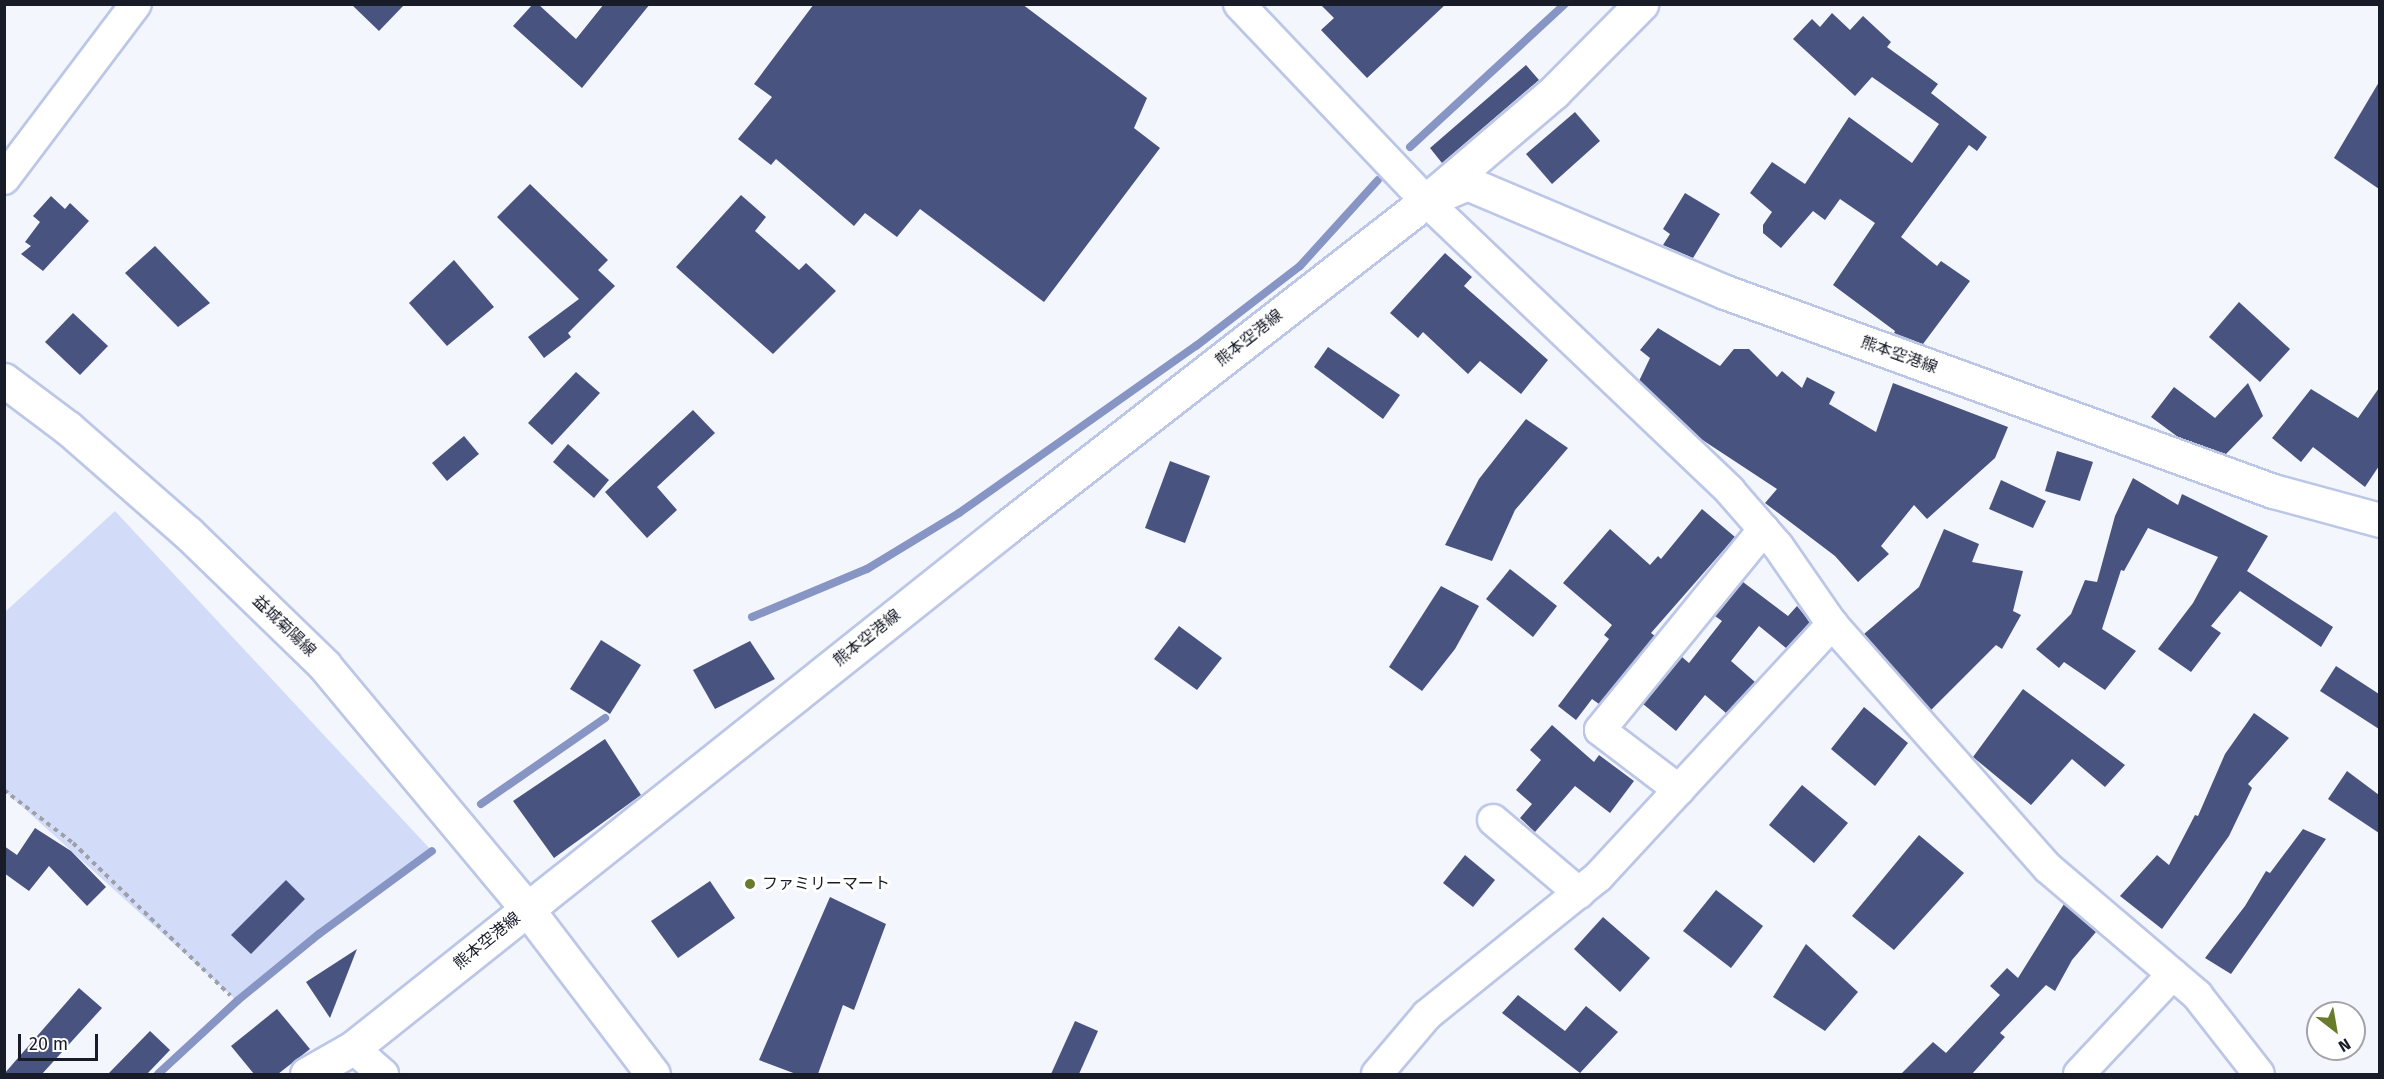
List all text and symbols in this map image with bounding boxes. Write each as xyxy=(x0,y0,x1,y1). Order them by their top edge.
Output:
street label: 熊本空港線 xyxy=(1212,306,1286,370)
street label: 熊本空港線 xyxy=(1858,332,1940,378)
street label: 益城菊陽線 xyxy=(249,591,319,661)
street label: 熊本空港線 xyxy=(830,606,904,670)
place label: ファミリーマート xyxy=(762,874,890,894)
marker: ファミリーマート xyxy=(743,877,757,891)
street label: 熊本空港線 xyxy=(450,908,524,974)
north arrow xyxy=(2306,1001,2366,1061)
scale bar xyxy=(21,1022,100,1060)
text: 20 m xyxy=(29,1033,68,1055)
text: N xyxy=(2335,1034,2354,1056)

